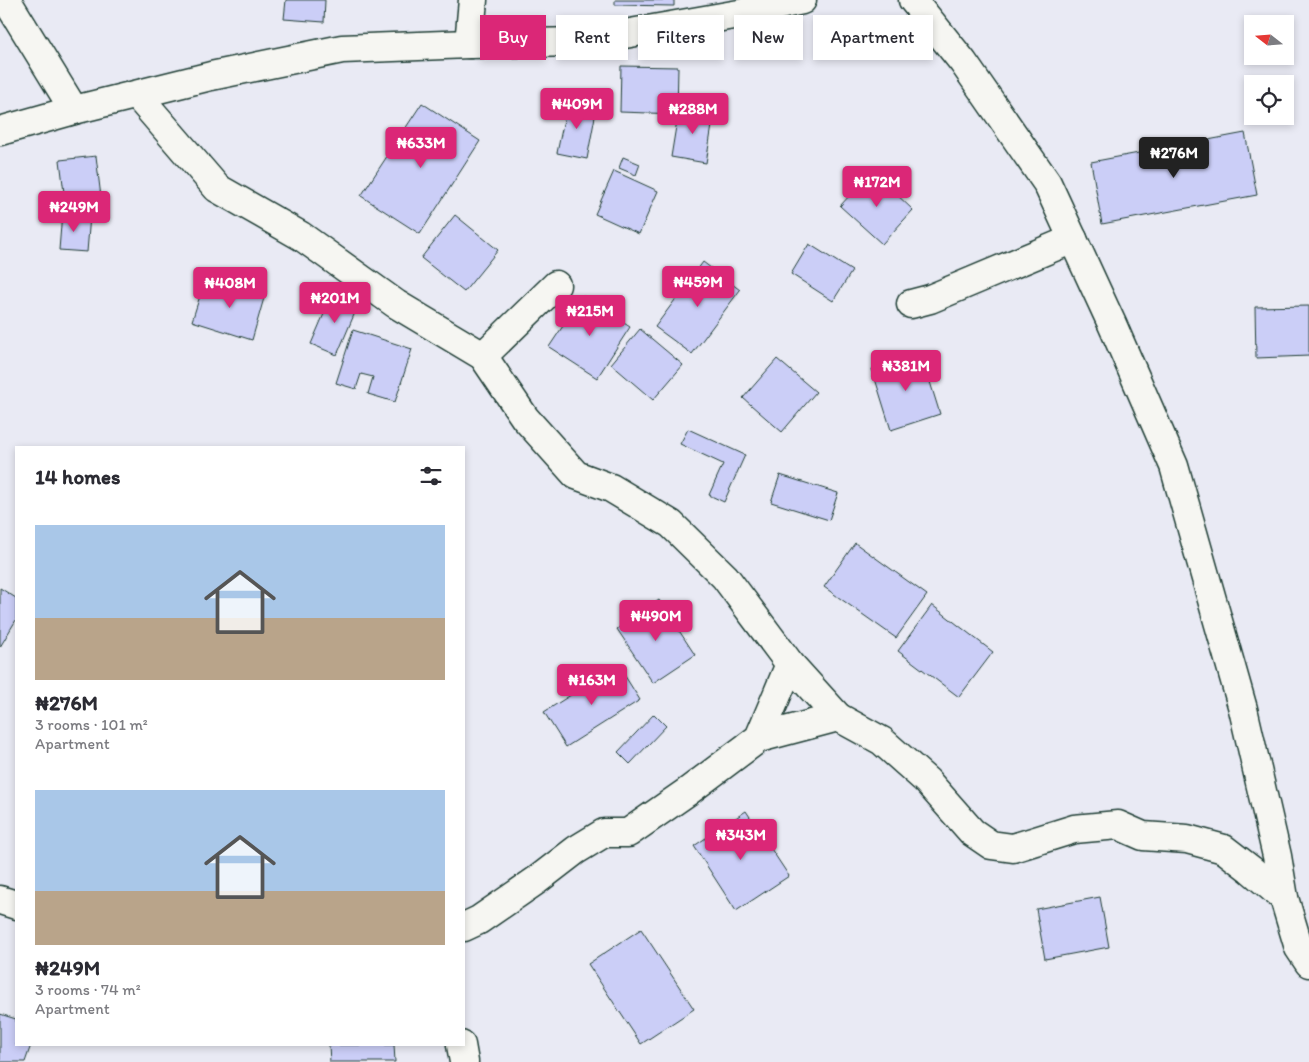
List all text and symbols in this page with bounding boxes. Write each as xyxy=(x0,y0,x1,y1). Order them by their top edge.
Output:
chip: Buy xyxy=(480,15,546,60)
chip: Rent xyxy=(556,15,628,60)
chip: Filters xyxy=(638,15,724,60)
chip: New xyxy=(734,15,803,60)
chip: Apartment xyxy=(813,15,933,60)
north arrow xyxy=(1244,15,1294,65)
map controls xyxy=(1244,15,1294,125)
button: locate xyxy=(1244,75,1294,125)
pin: ₦409M xyxy=(542,88,612,130)
pin: ₦288M xyxy=(658,92,728,135)
text: ₦409M xyxy=(551,94,603,113)
text: ₦288M xyxy=(668,99,718,118)
pin: ₦633M xyxy=(386,126,456,169)
text: ₦633M xyxy=(396,133,446,152)
pin: ₦276M xyxy=(1139,136,1209,179)
text: ₦276M xyxy=(1150,143,1198,162)
pin: ₦172M xyxy=(842,166,912,208)
text: ₦172M xyxy=(853,172,901,191)
pin: ₦249M xyxy=(39,190,109,233)
text: ₦249M xyxy=(49,197,99,216)
pin: ₦408M xyxy=(195,266,265,309)
pin: ₦459M xyxy=(663,266,733,308)
text: ₦459M xyxy=(673,272,723,291)
text: ₦408M xyxy=(204,273,256,292)
pin: ₦201M xyxy=(300,282,370,324)
text: ₦201M xyxy=(311,288,359,307)
pin: ₦215M xyxy=(555,294,625,337)
text: ₦215M xyxy=(566,301,614,320)
pin: ₦381M xyxy=(871,350,941,392)
text: ₦381M xyxy=(882,356,930,375)
icon: filters xyxy=(417,462,445,490)
text: 14 homes xyxy=(35,464,120,489)
icon: home xyxy=(195,557,285,647)
pin: ₦490M xyxy=(621,600,691,642)
text: ₦490M xyxy=(630,606,682,625)
pin: ₦163M xyxy=(557,664,627,706)
text: ₦163M xyxy=(568,670,616,689)
text: ₦276M xyxy=(35,690,98,715)
text: 3 rooms · 101 m² xyxy=(35,715,148,734)
text: Apartment xyxy=(35,734,110,753)
pin: ₦343M xyxy=(706,818,776,861)
icon: home xyxy=(195,822,285,912)
text: ₦343M xyxy=(716,825,766,844)
text: ₦249M xyxy=(35,955,100,980)
text: 3 rooms · 74 m² xyxy=(35,980,141,999)
text: Apartment xyxy=(35,999,110,1018)

